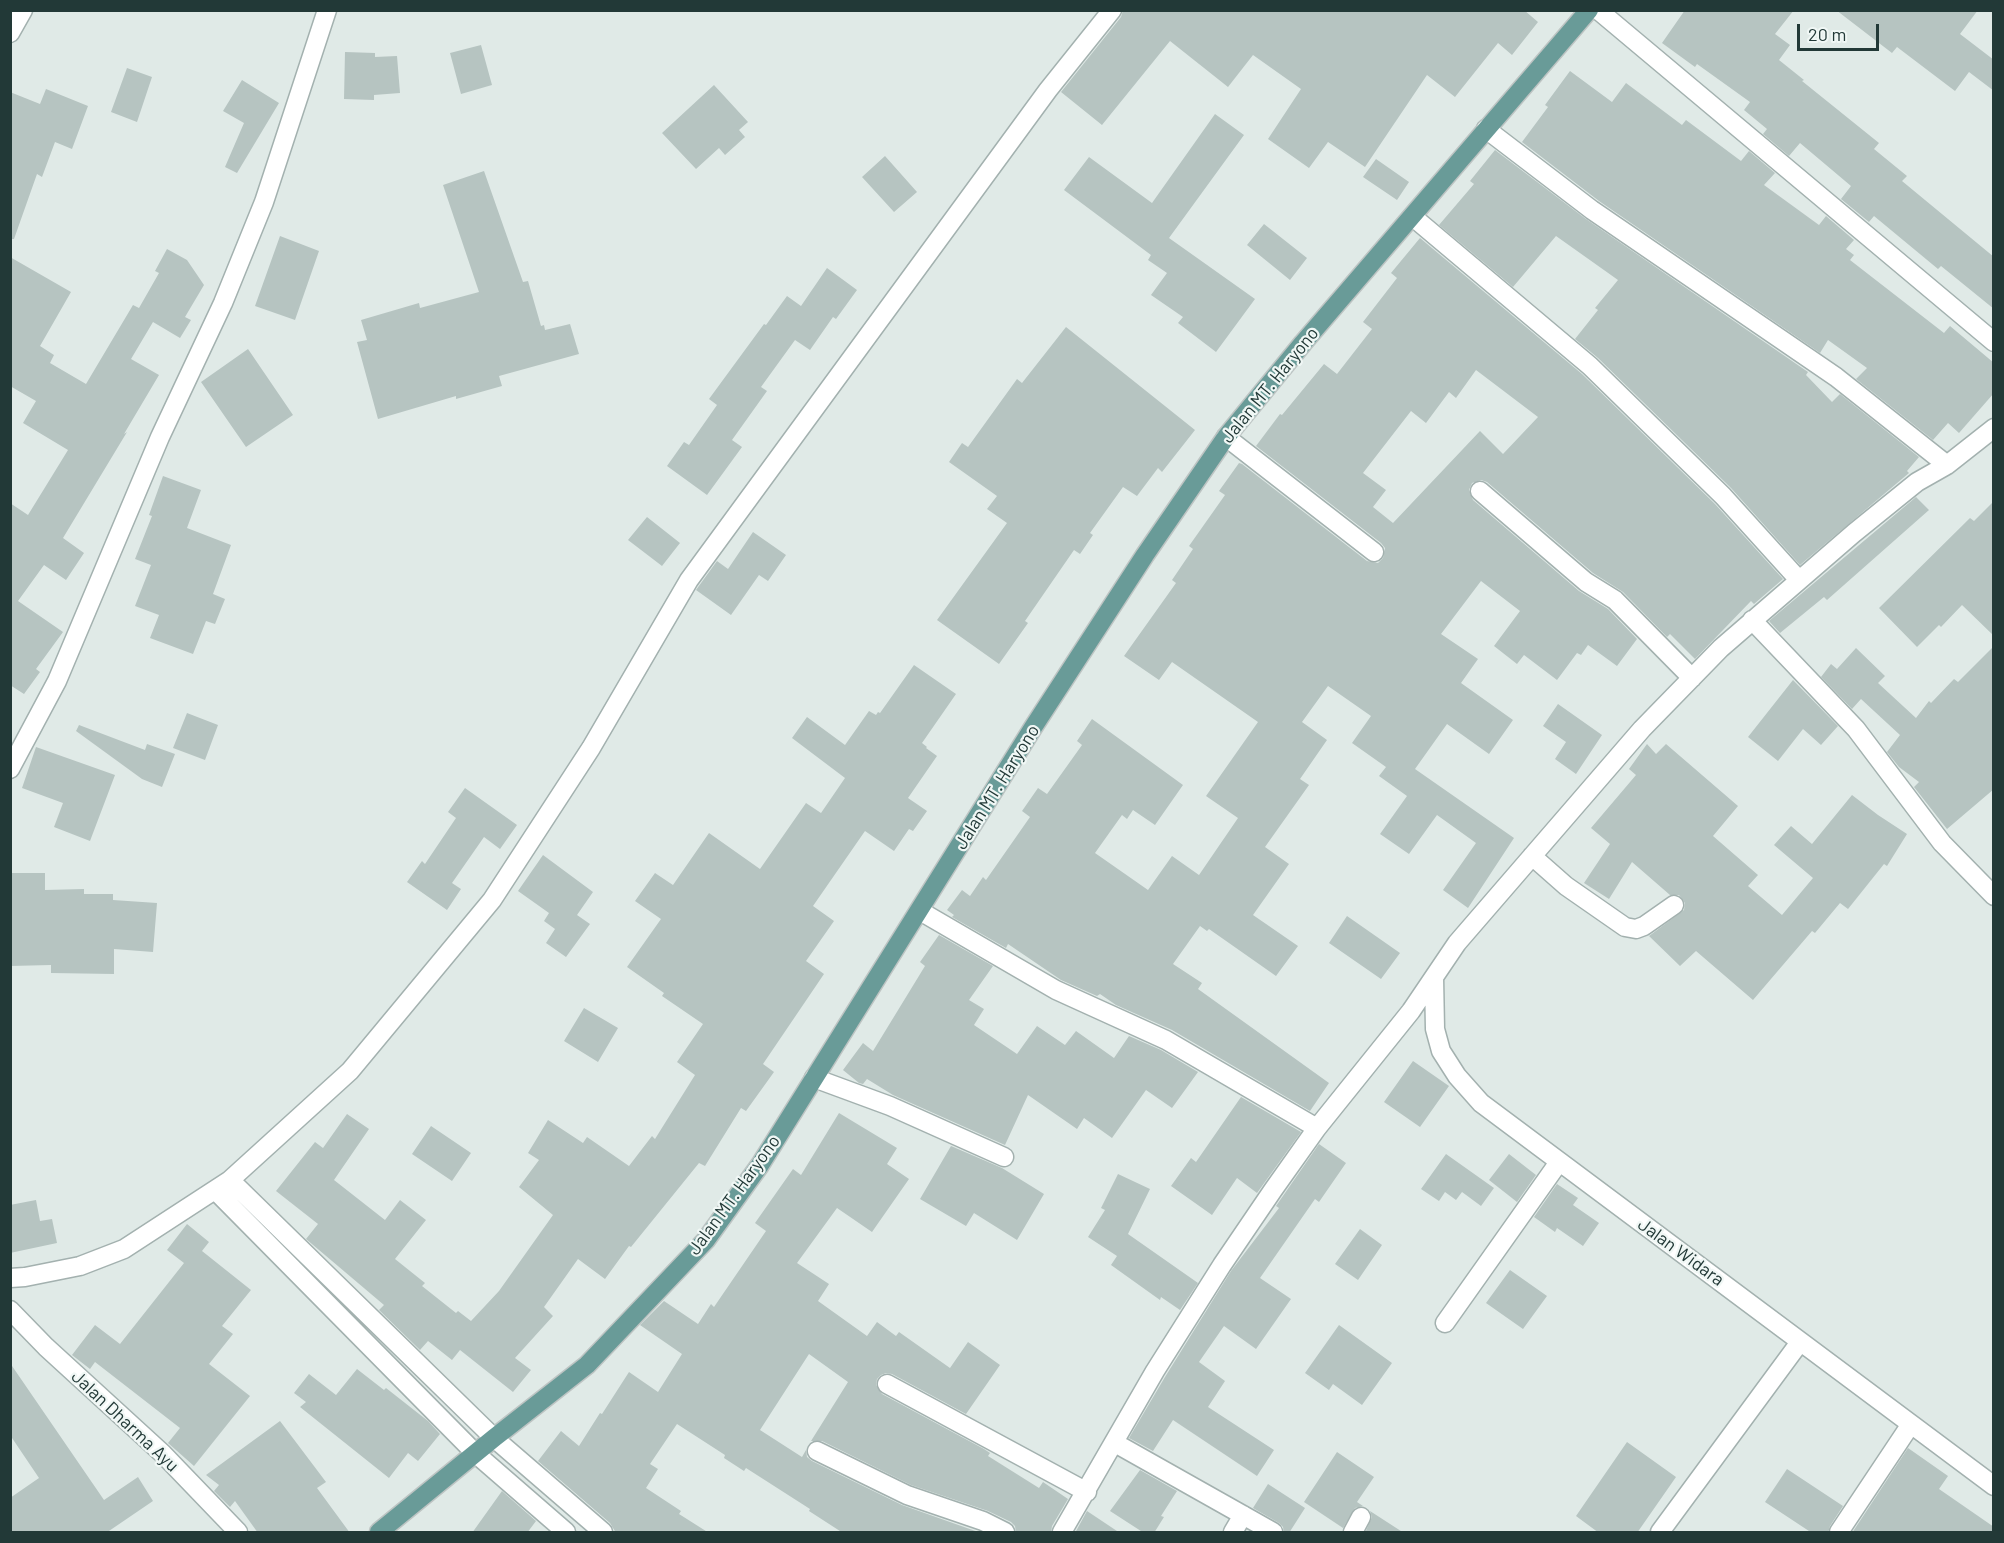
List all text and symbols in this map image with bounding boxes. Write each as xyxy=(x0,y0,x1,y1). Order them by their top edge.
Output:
scale bar xyxy=(1800,12,1882,50)
text: 20 m xyxy=(1808,23,1846,45)
street label: Jalan MT. Haryono xyxy=(1217,323,1323,447)
street label: Jalan MT. Haryono xyxy=(950,721,1044,853)
street label: Jalan MT. Haryono xyxy=(683,1131,785,1259)
street label: Jalan Widara xyxy=(1634,1213,1728,1291)
street label: Jalan Dharma Ayu xyxy=(67,1366,183,1476)

